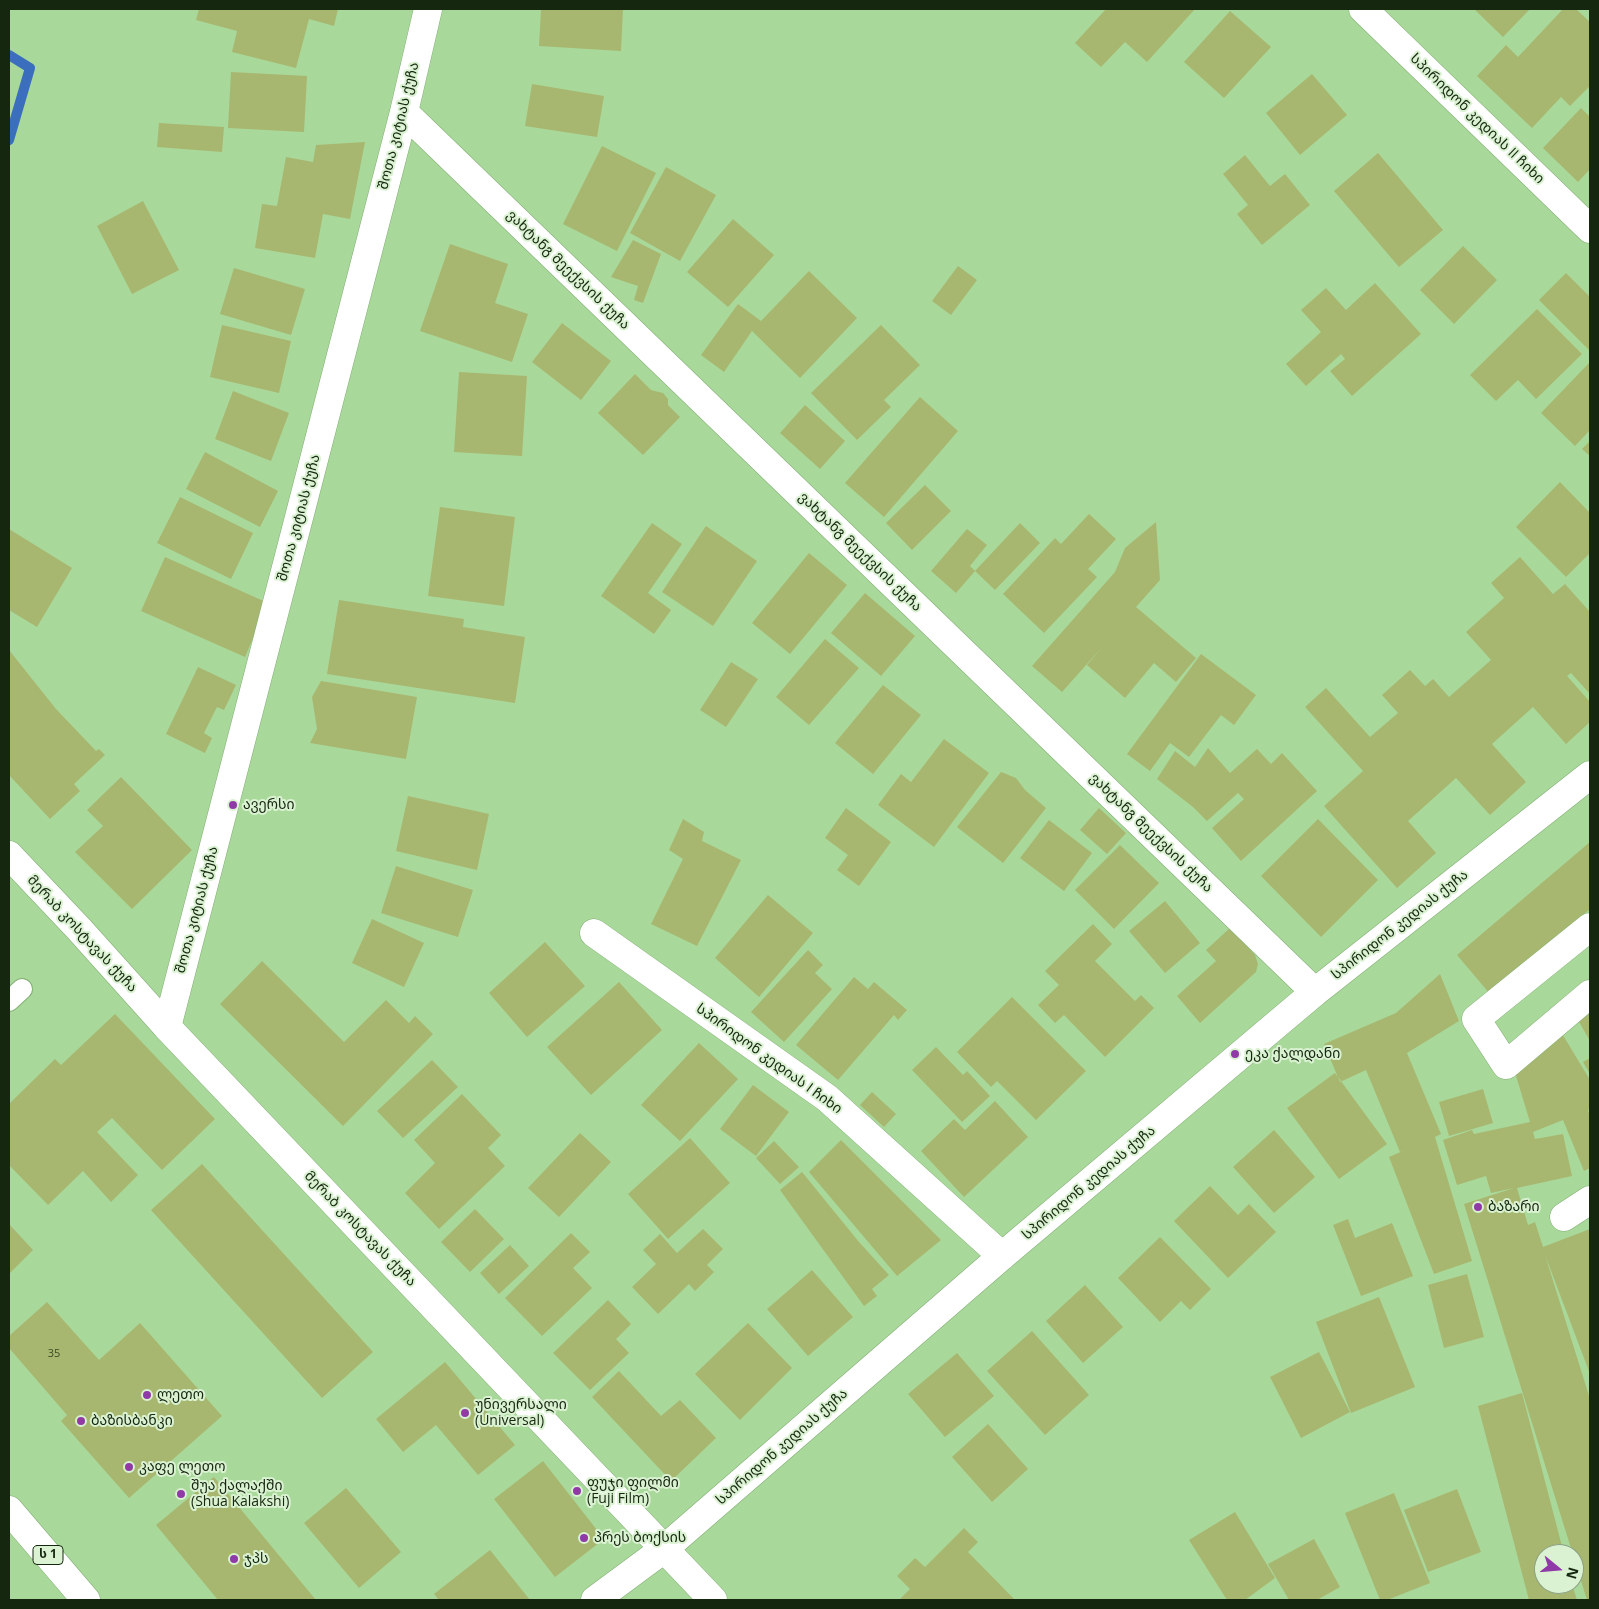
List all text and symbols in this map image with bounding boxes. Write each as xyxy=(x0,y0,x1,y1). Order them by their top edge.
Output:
street label: სპირიდონ კედიას II ჩიხი xyxy=(1406,50,1548,188)
street label: შოთა კიტიას ქუჩა xyxy=(375,61,423,191)
street label: ვახტანგ მეექვსის ქუჩა xyxy=(503,207,633,333)
street label: შოთა კიტიას ქუჩა xyxy=(274,453,324,583)
street label: ვახტანგ მეექვსის ქუჩა xyxy=(795,489,925,615)
street label: ვახტანგ მეექვსის ქუჩა xyxy=(1086,770,1216,896)
place label: ავერსი xyxy=(243,797,295,813)
marker: ავერსი xyxy=(227,799,239,811)
street label: შოთა კიტიას ქუჩა xyxy=(172,845,222,975)
street label: სპირიდონ კედიას ქუჩა xyxy=(1328,866,1472,984)
street label: მერაბ კოსტავას ქუჩა xyxy=(23,872,141,996)
street label: სპირიდონ კედიას I ჩიხი xyxy=(693,1000,845,1118)
place label: ეკა ქალდანი xyxy=(1245,1046,1340,1062)
marker: ეკა ქალდანი xyxy=(1229,1048,1241,1060)
street label: სპირიდონ კედიას ქუჩა xyxy=(1019,1122,1159,1244)
street label: მერაბ კოსტავას ქუჩა xyxy=(301,1168,419,1290)
place label: ბაზარი xyxy=(1488,1199,1540,1215)
marker: ბაზარი xyxy=(1472,1201,1484,1213)
house number: 35 xyxy=(48,1347,60,1361)
street label: სპირიდონ კედიას ქუჩა xyxy=(713,1385,851,1509)
place label: ლეთო xyxy=(157,1387,204,1403)
marker: ლეთო xyxy=(141,1389,153,1401)
place label: უნივერსალი (Universal) xyxy=(475,1397,567,1430)
marker: უნივერსალი (Universal) xyxy=(459,1407,471,1419)
place label: ბაზისბანკი xyxy=(91,1413,173,1429)
marker: ბაზისბანკი xyxy=(75,1415,87,1427)
place label: კაფე ლეთო xyxy=(139,1459,225,1475)
marker: კაფე ლეთო xyxy=(123,1461,135,1473)
place label: ფუჯი ფილმი (Fuji Film) xyxy=(587,1475,679,1508)
place label: შუა ქალაქში (Shua Kalakshi) xyxy=(191,1478,289,1510)
marker: ფუჯი ფილმი (Fuji Film) xyxy=(571,1485,583,1497)
marker: შუა ქალაქში (Shua Kalakshi) xyxy=(175,1488,187,1500)
place label: პრეს ბოქსის xyxy=(594,1530,686,1546)
marker: პრეს ბოქსის xyxy=(578,1532,590,1544)
north arrow xyxy=(1534,1544,1584,1594)
road number: ს 1 xyxy=(33,1546,63,1564)
place label: ჯპს xyxy=(244,1551,268,1567)
marker: ჯპს xyxy=(228,1553,240,1565)
text: N xyxy=(1562,1565,1584,1581)

